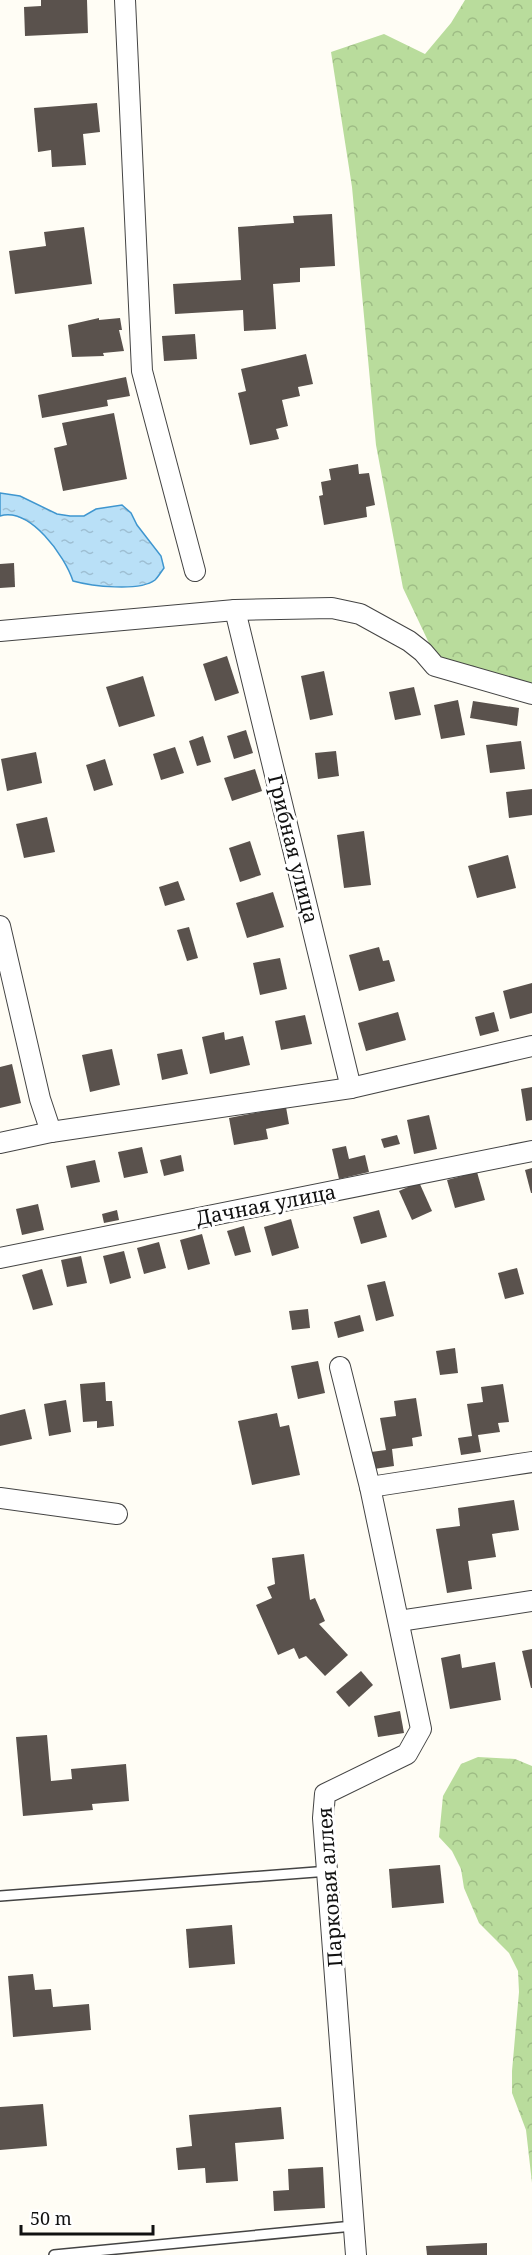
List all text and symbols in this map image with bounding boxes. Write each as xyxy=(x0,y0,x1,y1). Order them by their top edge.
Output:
street label: Грибная улица xyxy=(262,772,325,926)
street label: Дачная улица xyxy=(194,1178,338,1231)
street label: Парковая аллея xyxy=(310,1806,349,1968)
scale bar xyxy=(21,2198,153,2236)
text: 50 m xyxy=(30,2206,72,2230)

